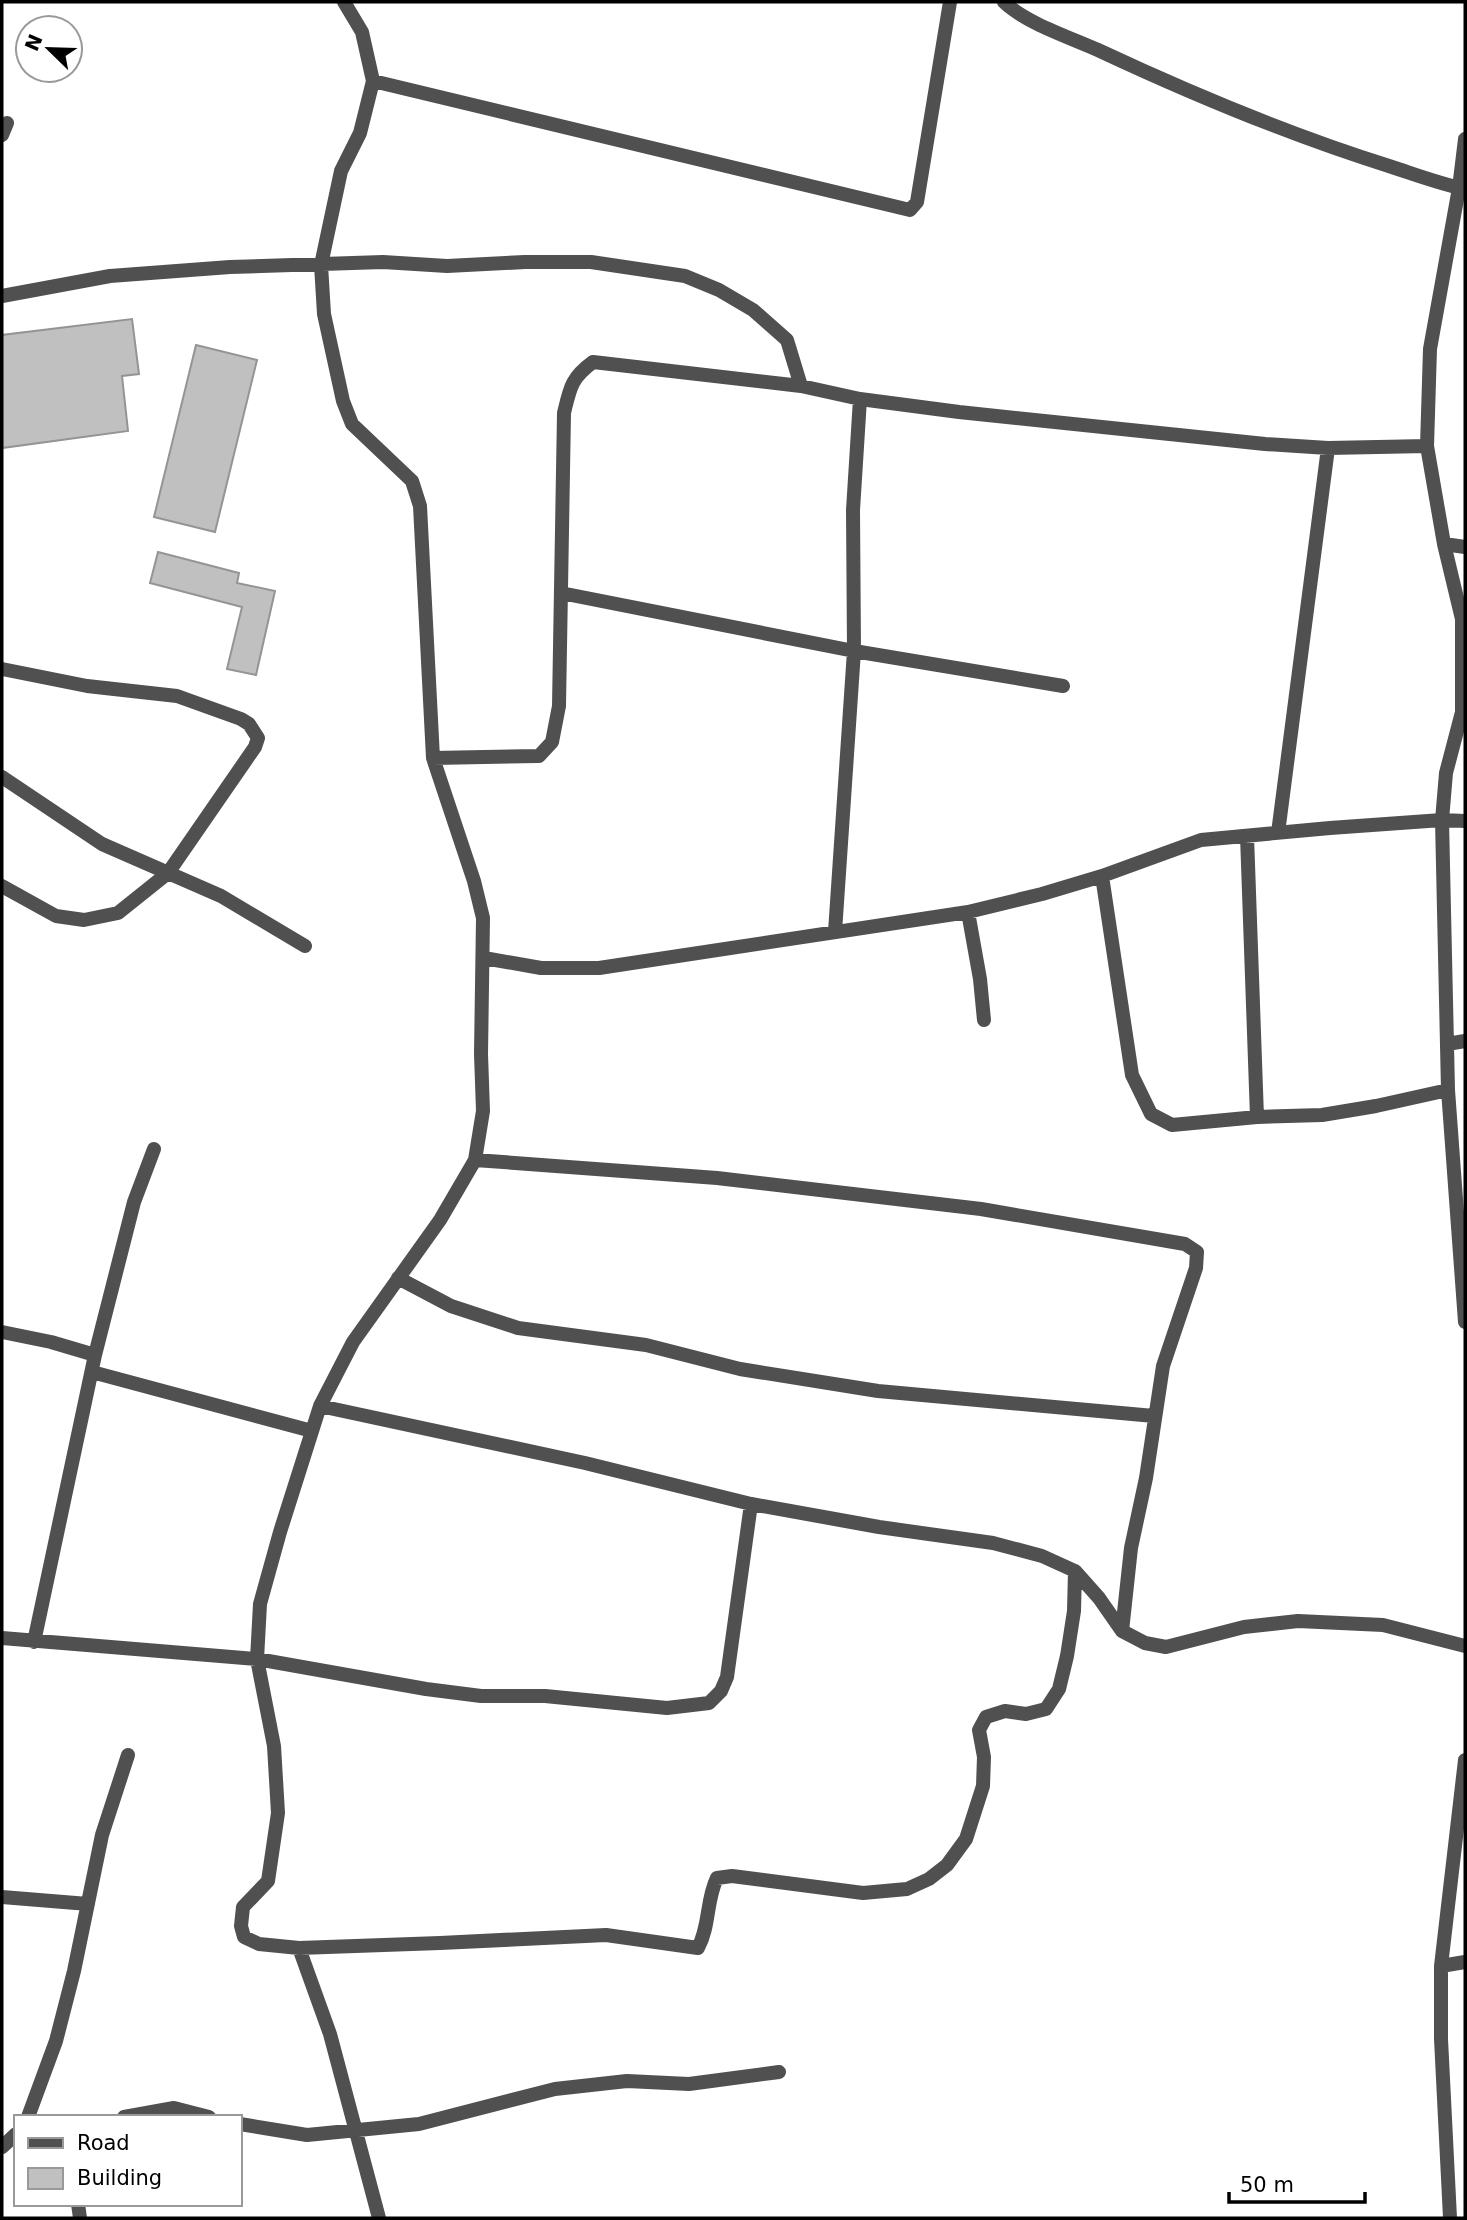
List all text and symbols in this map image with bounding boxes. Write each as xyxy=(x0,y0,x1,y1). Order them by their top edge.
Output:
north arrow xyxy=(14,14,84,84)
text: N xyxy=(20,31,47,54)
legend xyxy=(14,2115,242,2206)
text: Road xyxy=(77,2131,130,2155)
scale bar xyxy=(1229,2160,1366,2204)
text: Building xyxy=(77,2166,162,2190)
text: 50 m xyxy=(1240,2173,1294,2197)

